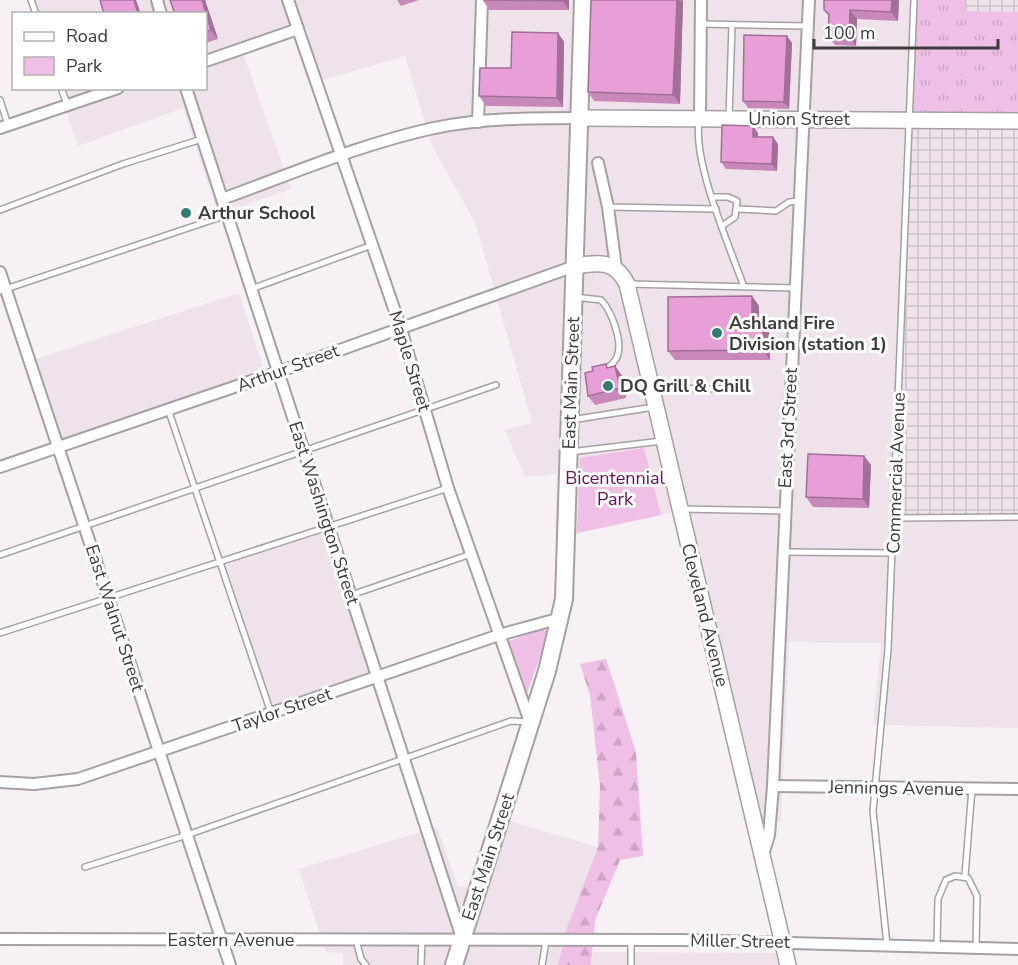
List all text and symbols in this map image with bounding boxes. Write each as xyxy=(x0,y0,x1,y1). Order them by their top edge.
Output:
legend xyxy=(12,12,207,90)
scale bar xyxy=(814,12,998,50)
text: 100 m xyxy=(823,21,875,45)
text: Road xyxy=(66,24,108,48)
text: Park xyxy=(66,54,103,78)
street label: Union Street xyxy=(748,107,850,131)
place label: Arthur School xyxy=(198,201,316,225)
marker: Arthur School xyxy=(179,206,193,220)
street label: Maple Street xyxy=(383,308,437,415)
place label: Ashland Fire Division (station 1) xyxy=(729,311,887,356)
street label: East Main Street xyxy=(557,316,585,450)
marker: Ashland Fire Division (station 1) xyxy=(710,326,724,340)
street label: Arthur Street xyxy=(234,338,343,398)
street label: East 3rd Street xyxy=(773,366,803,489)
place label: DQ Grill & Chill xyxy=(620,374,751,398)
marker: DQ Grill & Chill xyxy=(601,379,615,393)
street label: Commercial Avenue xyxy=(881,392,911,554)
street label: East Washington Street xyxy=(283,418,365,609)
park label: Bicentennial Park xyxy=(565,466,665,511)
street label: East Walnut Street xyxy=(80,541,150,695)
street label: Cleveland Avenue xyxy=(676,541,734,689)
street label: Taylor Street xyxy=(229,682,336,738)
street label: Jennings Avenue xyxy=(827,775,964,801)
street label: East Main Street xyxy=(456,790,520,924)
street label: Eastern Avenue xyxy=(168,928,294,952)
street label: Miller Street xyxy=(690,928,791,954)

